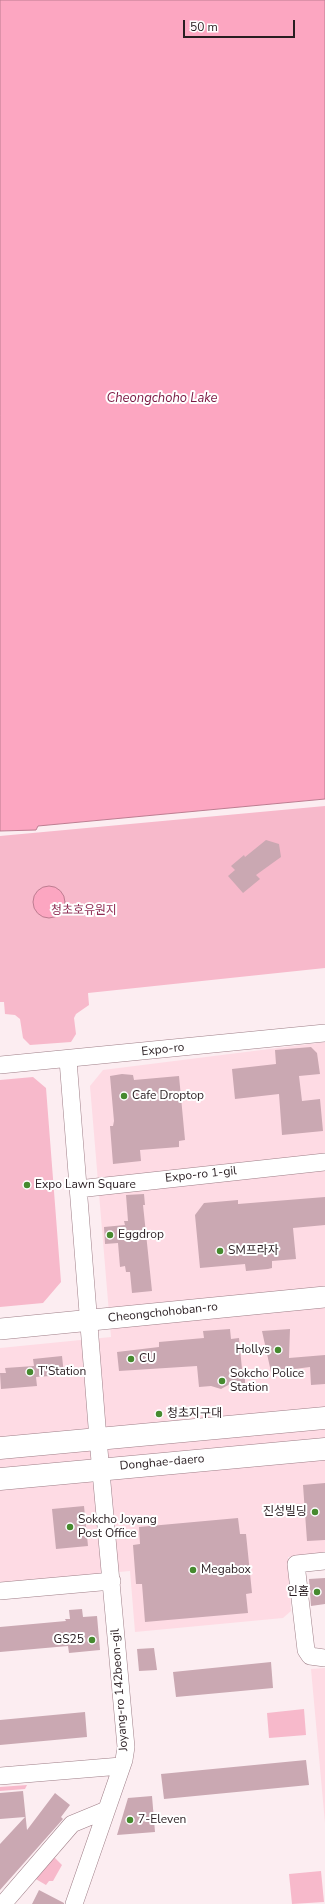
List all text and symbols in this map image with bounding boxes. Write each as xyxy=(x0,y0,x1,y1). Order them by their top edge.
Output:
scale bar xyxy=(185,12,297,38)
text: 50 m xyxy=(190,19,218,35)
water label: Cheongchoho Lake xyxy=(106,391,218,407)
park label: 청초호유원지 xyxy=(51,904,117,918)
street label: Expo-ro xyxy=(141,1041,185,1059)
place label: Cafe Droptop xyxy=(132,1089,204,1103)
marker: Cafe Droptop xyxy=(119,1091,129,1101)
street label: Expo-ro 1-gil xyxy=(164,1164,238,1186)
place label: Expo Lawn Square xyxy=(35,1178,136,1192)
marker: Expo Lawn Square xyxy=(22,1180,32,1190)
place label: Eggdrop xyxy=(118,1228,164,1242)
marker: Eggdrop xyxy=(105,1230,115,1240)
place label: SM프라자 xyxy=(228,1244,279,1258)
marker: SM프라자 xyxy=(215,1246,225,1256)
street label: Cheongchohoban-ro xyxy=(107,1300,219,1326)
place label: Hollys xyxy=(235,1343,270,1357)
marker: Hollys xyxy=(273,1345,283,1355)
place label: CU xyxy=(139,1352,156,1366)
marker: CU xyxy=(126,1354,136,1364)
place label: T'Station xyxy=(38,1365,86,1379)
marker: T'Station xyxy=(25,1367,35,1377)
place label: Sokcho Police Station xyxy=(230,1367,304,1395)
marker: Sokcho Police Station xyxy=(217,1376,227,1386)
place label: 청초지구대 xyxy=(167,1407,222,1421)
marker: 청초지구대 xyxy=(154,1409,164,1419)
street label: Donghae-daero xyxy=(119,1452,205,1474)
place label: 진성빌딩 xyxy=(263,1505,307,1519)
marker: 진성빌딩 xyxy=(310,1507,320,1517)
place label: Sokcho Joyang Post Office xyxy=(78,1513,157,1541)
marker: Sokcho Joyang Post Office xyxy=(65,1522,75,1532)
place label: Megabox xyxy=(201,1563,251,1577)
marker: Megabox xyxy=(188,1565,198,1575)
place label: 인홈 xyxy=(287,1585,309,1599)
marker: 인홈 xyxy=(312,1587,322,1597)
street label: Joyang-ro 142beon-gil xyxy=(109,1628,131,1752)
place label: GS25 xyxy=(54,1633,84,1647)
marker: GS25 xyxy=(87,1635,97,1645)
place label: 7-Eleven xyxy=(138,1813,186,1827)
marker: 7-Eleven xyxy=(125,1815,135,1825)

